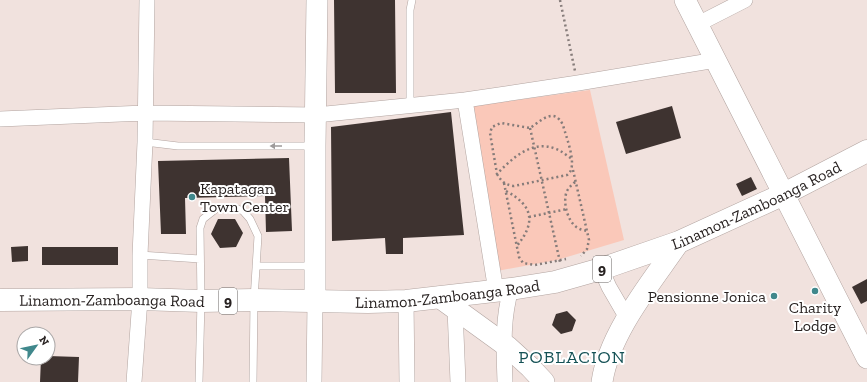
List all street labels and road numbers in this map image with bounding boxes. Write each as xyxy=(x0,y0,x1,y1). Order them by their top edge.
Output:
street label: Linamon-Zamboanga Road xyxy=(669,157,844,253)
road number: 9 xyxy=(593,256,611,282)
street label: Linamon-Zamboanga Road xyxy=(355,275,541,312)
road number: 9 xyxy=(219,288,237,314)
street label: Linamon-Zamboanga Road xyxy=(19,289,205,311)

